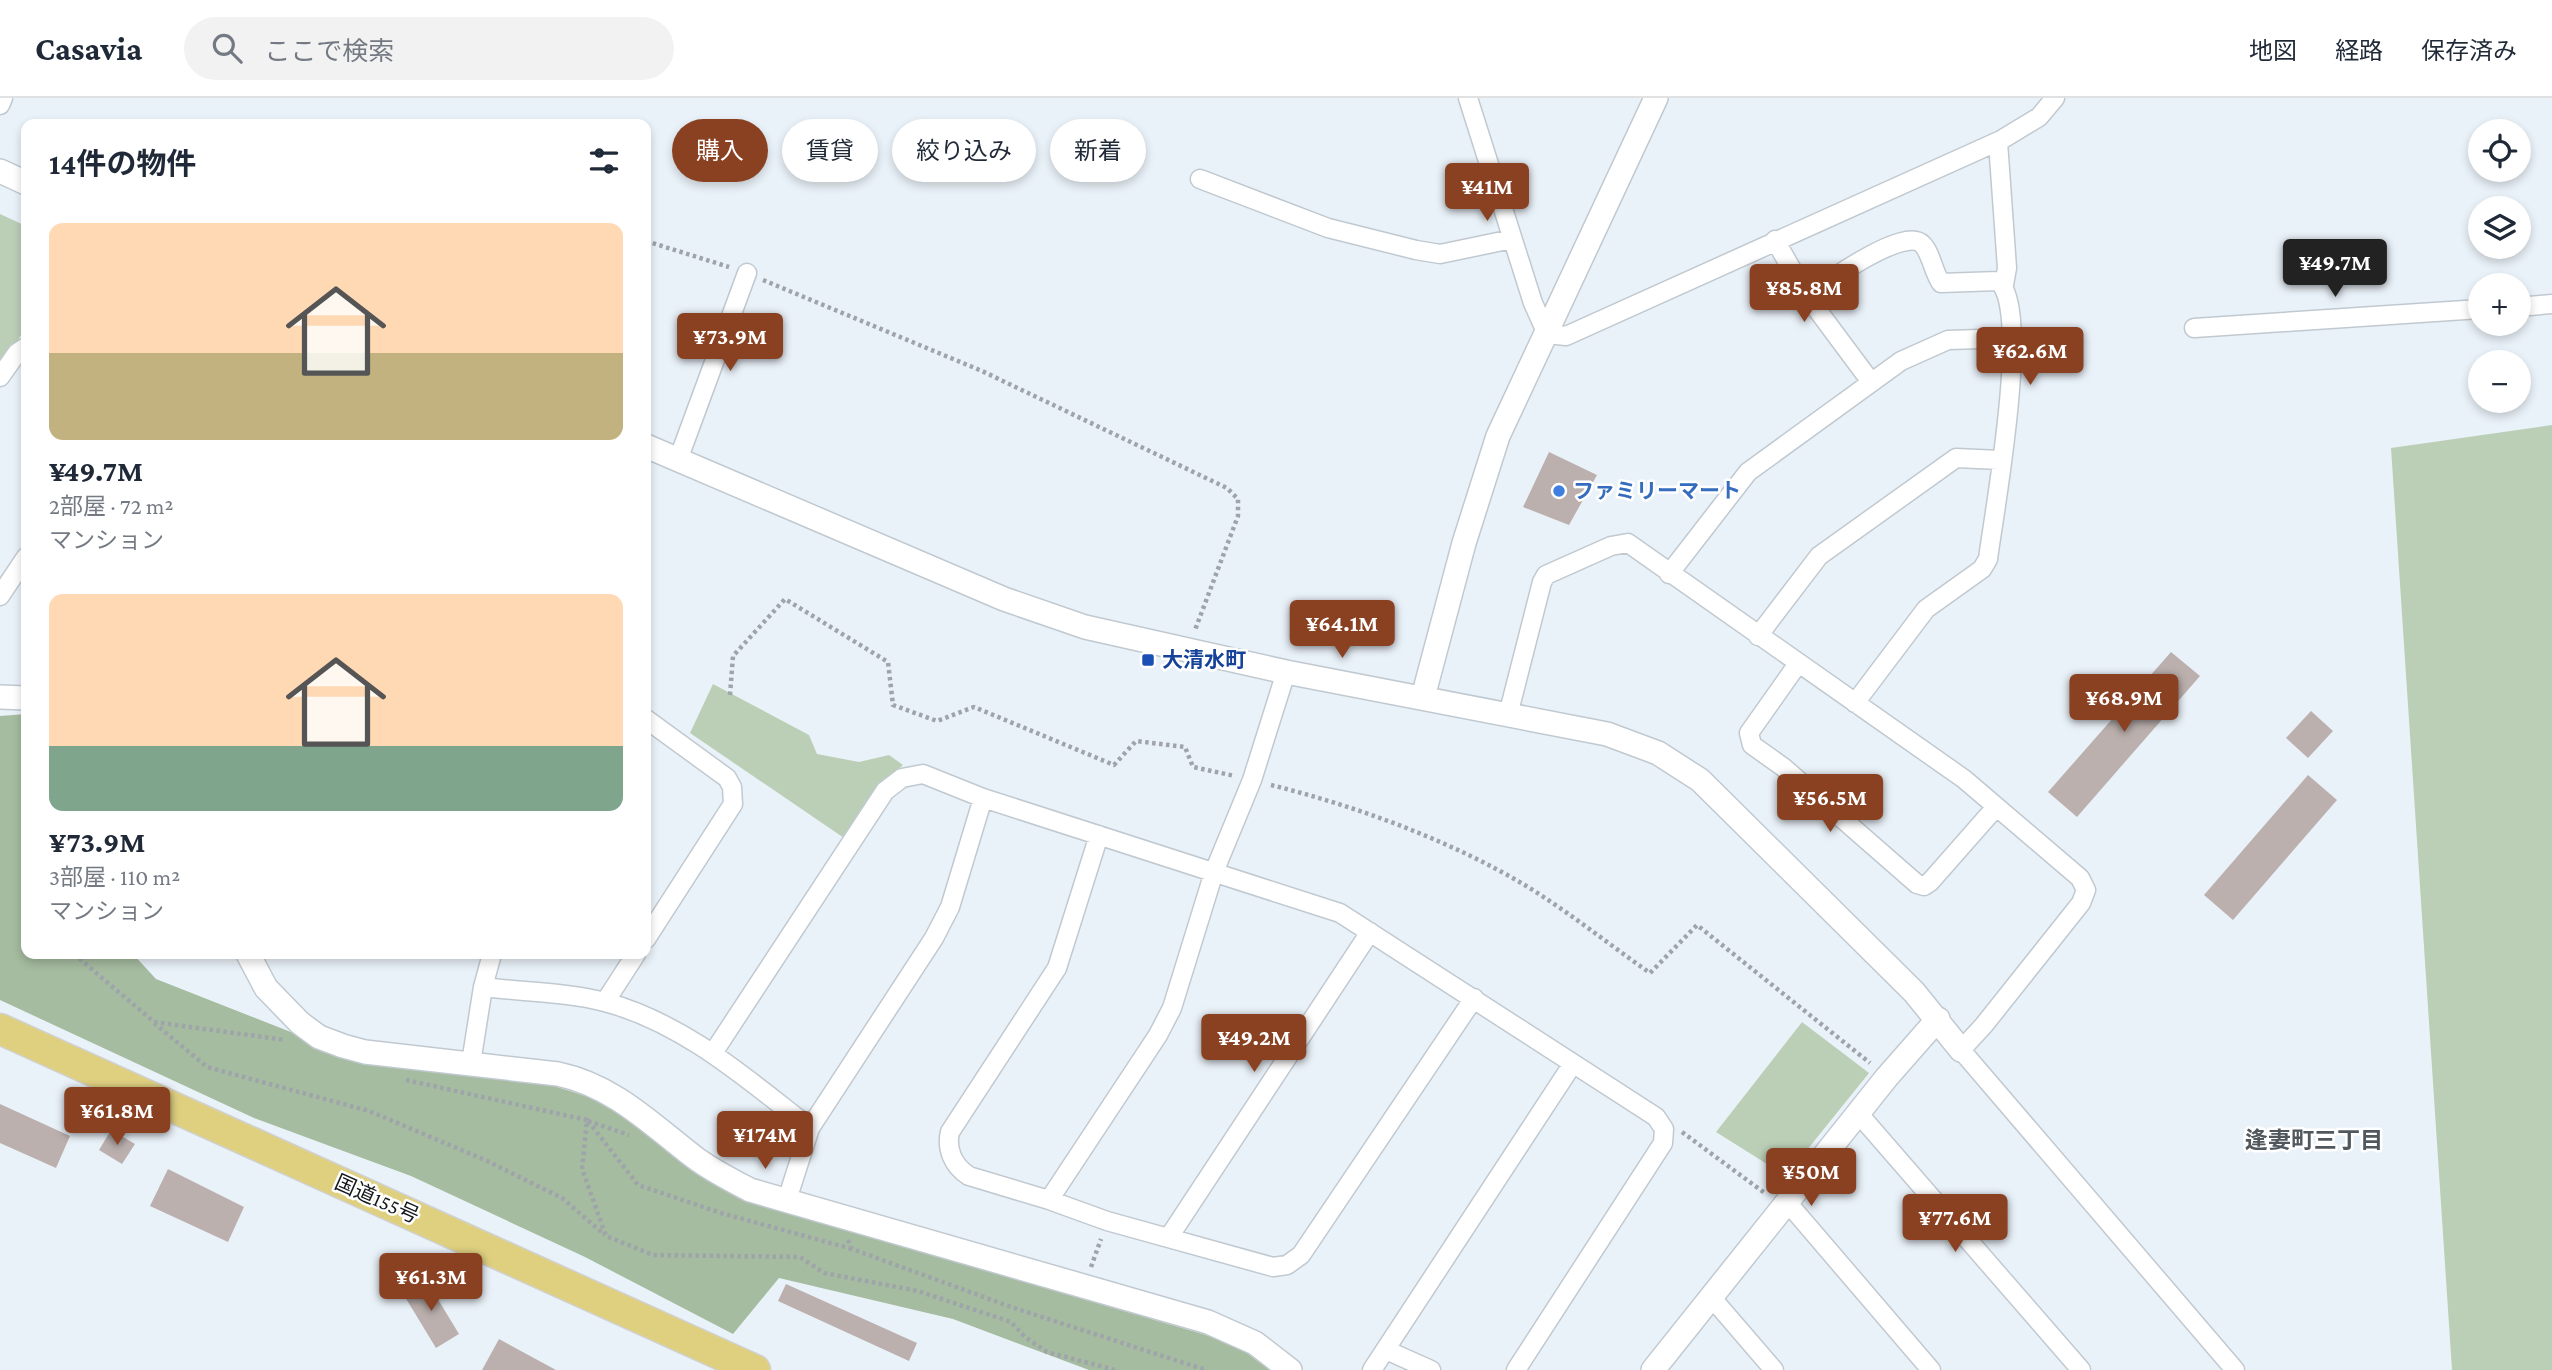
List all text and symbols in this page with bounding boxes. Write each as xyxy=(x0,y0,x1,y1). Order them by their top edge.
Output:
search box xyxy=(184,17,674,80)
icon: search xyxy=(208,29,246,67)
text: Casavia xyxy=(35,30,142,67)
text: ここで検索 xyxy=(264,37,394,66)
text: 地図 xyxy=(2249,37,2297,64)
text: 経路 xyxy=(2335,37,2383,64)
text: 保存済み xyxy=(2421,37,2517,64)
chip: 購入 xyxy=(672,119,768,182)
chip: 賃貸 xyxy=(782,119,878,182)
chip: 絞り込み xyxy=(892,119,1036,182)
chip: 新着 xyxy=(1050,119,1146,182)
map controls xyxy=(2468,119,2531,413)
button: locate xyxy=(2468,119,2531,182)
icon: filters xyxy=(585,142,623,180)
text: 14件の物件 xyxy=(49,147,196,180)
pin: ¥41M xyxy=(1446,164,1528,223)
text: ¥41M xyxy=(1461,173,1513,199)
button: layers xyxy=(2468,196,2531,259)
pin: ¥49.7M xyxy=(2278,240,2392,299)
text: ¥49.7M xyxy=(2299,249,2371,275)
pin: ¥85.8M xyxy=(1747,264,1861,324)
icon: home xyxy=(273,268,399,394)
button: + xyxy=(2468,273,2531,336)
text: ¥85.8M xyxy=(1766,274,1842,300)
pin: ¥73.9M xyxy=(673,314,787,373)
text: ¥73.9M xyxy=(693,323,767,349)
pin: ¥62.6M xyxy=(1973,328,2087,387)
text: ¥62.6M xyxy=(1992,337,2068,363)
button: − xyxy=(2468,350,2531,413)
text: ¥49.7M xyxy=(49,454,143,487)
place label: ファミリーマート xyxy=(1573,479,1741,503)
marker: ファミリーマート xyxy=(1551,483,1567,499)
text: 2部屋 · 72 m² xyxy=(49,493,173,519)
text: マンション xyxy=(49,527,164,553)
pin: ¥64.1M xyxy=(1285,601,1399,660)
text: ¥64.1M xyxy=(1306,610,1378,636)
icon: home xyxy=(273,639,399,765)
place label: 大清水町 xyxy=(1162,648,1246,672)
marker: 大清水町 xyxy=(1140,652,1156,668)
pin: ¥68.9M xyxy=(2067,674,2181,734)
text: ¥68.9M xyxy=(2085,684,2163,710)
pin: ¥56.5M xyxy=(1773,774,1887,834)
text: ¥56.5M xyxy=(1793,784,1867,810)
text: ¥73.9M xyxy=(49,825,145,858)
text: 3部屋 · 110 m² xyxy=(49,864,180,890)
text: マンション xyxy=(49,898,164,924)
pin: ¥49.2M xyxy=(1197,1014,1311,1074)
text: ¥49.2M xyxy=(1217,1024,1291,1050)
pin: ¥61.8M xyxy=(60,1088,174,1147)
text: ¥61.8M xyxy=(80,1097,154,1123)
pin: ¥174M xyxy=(716,1112,814,1171)
text: ¥174M xyxy=(733,1121,797,1147)
district label: 逢妻町三丁目 xyxy=(2245,1127,2383,1153)
pin: ¥50M xyxy=(1770,1148,1852,1208)
text: ¥50M xyxy=(1782,1158,1840,1184)
street label: 国道155号 xyxy=(331,1170,423,1228)
pin: ¥77.6M xyxy=(1898,1194,2012,1254)
text: ¥77.6M xyxy=(1919,1204,1991,1230)
pin: ¥61.3M xyxy=(374,1254,488,1313)
text: ¥61.3M xyxy=(395,1263,467,1289)

